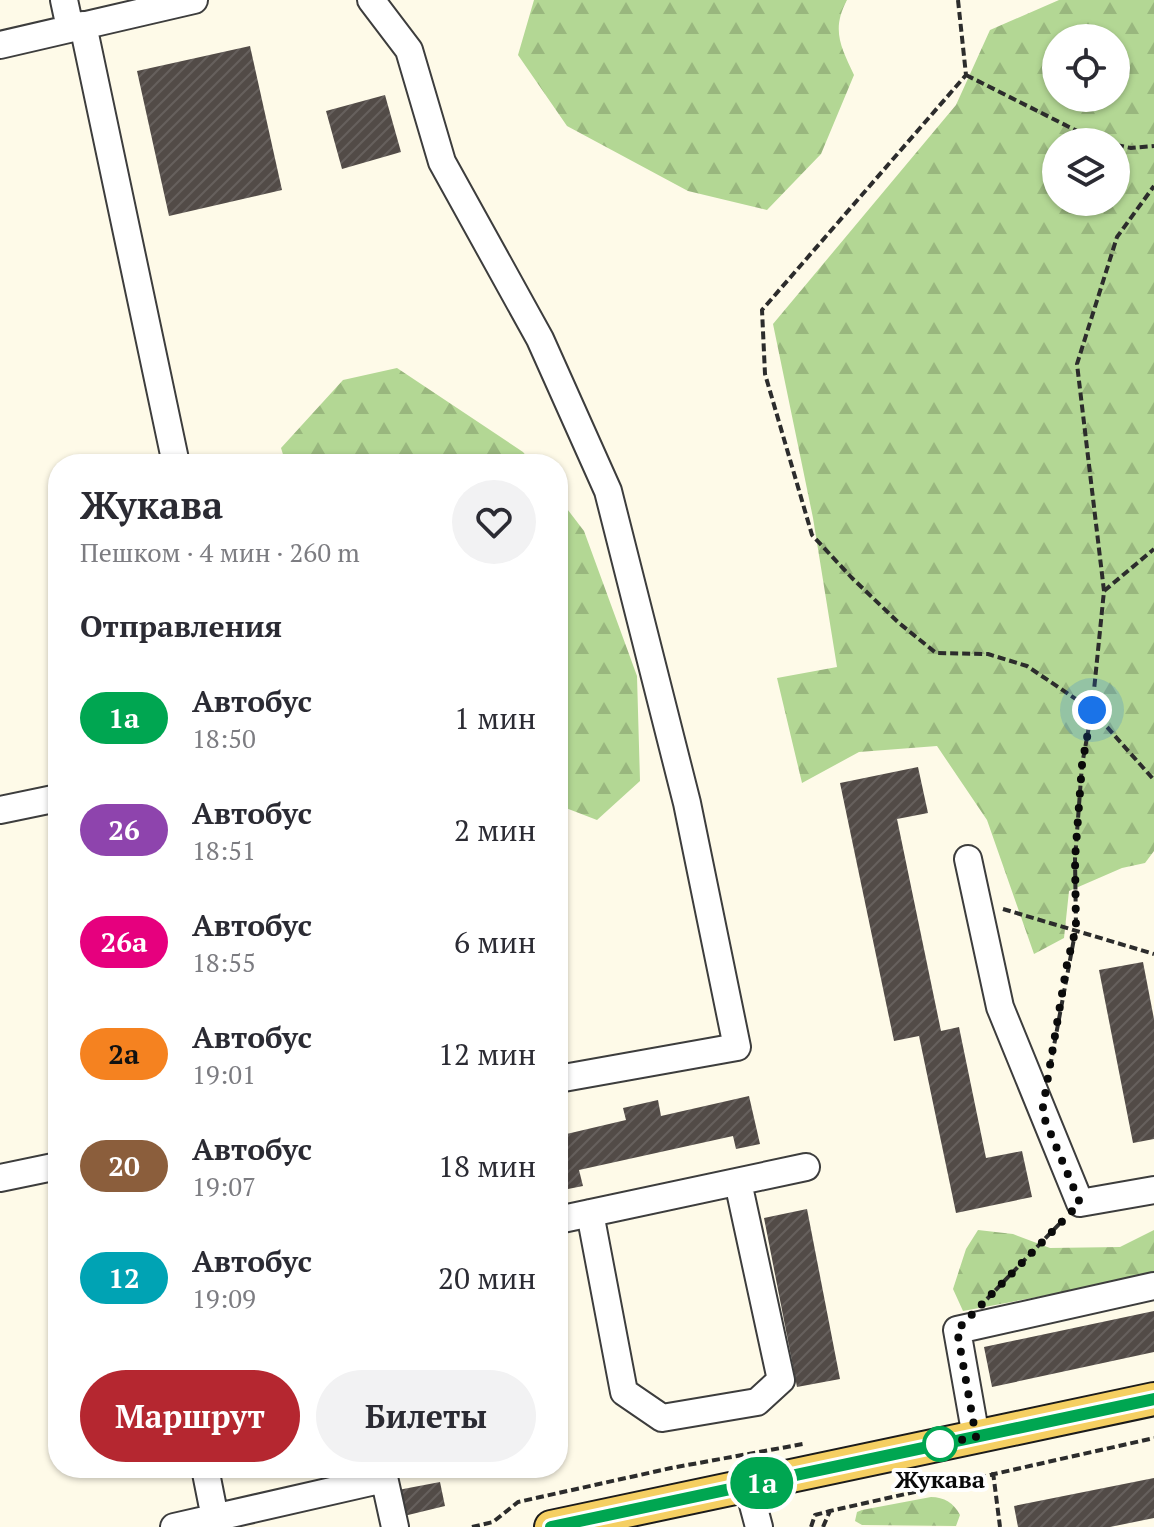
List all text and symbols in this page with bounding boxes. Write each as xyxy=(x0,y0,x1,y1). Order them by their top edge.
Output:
map controls xyxy=(1042,24,1130,216)
button: locate xyxy=(1042,24,1130,112)
button: layers xyxy=(1042,128,1130,216)
text: Жукава xyxy=(80,480,223,530)
button: heart xyxy=(452,480,536,564)
text: Пешком · 4 мин · 260 m xyxy=(80,535,360,569)
text: Отправления xyxy=(80,606,282,646)
text: Автобус xyxy=(192,681,312,721)
your location xyxy=(1072,690,1112,730)
text: 1 мин xyxy=(454,698,536,738)
text: 1а xyxy=(108,699,140,736)
text: 18:50 xyxy=(192,721,256,755)
text: Автобус xyxy=(192,793,312,833)
text: 2 мин xyxy=(454,810,536,850)
text: 26 xyxy=(108,811,140,848)
text: 18:51 xyxy=(192,833,256,867)
text: Автобус xyxy=(192,905,312,945)
text: 6 мин xyxy=(454,922,536,962)
text: 26а xyxy=(100,923,148,960)
text: 18:55 xyxy=(192,945,256,979)
text: Автобус xyxy=(192,1017,312,1057)
text: 12 мин xyxy=(438,1034,536,1074)
text: 2а xyxy=(108,1035,140,1072)
text: 19:01 xyxy=(192,1057,256,1091)
text: Автобус xyxy=(192,1129,312,1169)
text: 18 мин xyxy=(438,1146,536,1186)
text: 20 xyxy=(108,1147,140,1184)
text: 19:07 xyxy=(192,1169,256,1203)
text: Автобус xyxy=(192,1241,312,1281)
text: 20 мин xyxy=(438,1258,536,1298)
text: 12 xyxy=(108,1259,140,1296)
text: 19:09 xyxy=(192,1281,256,1315)
button: Маршрут xyxy=(80,1370,300,1462)
button: Билеты xyxy=(316,1370,536,1462)
marker: Жукава xyxy=(923,1427,957,1461)
line badge: 1а xyxy=(726,1457,798,1509)
place label: Жукава xyxy=(895,1463,986,1495)
text: 1а xyxy=(746,1464,778,1501)

